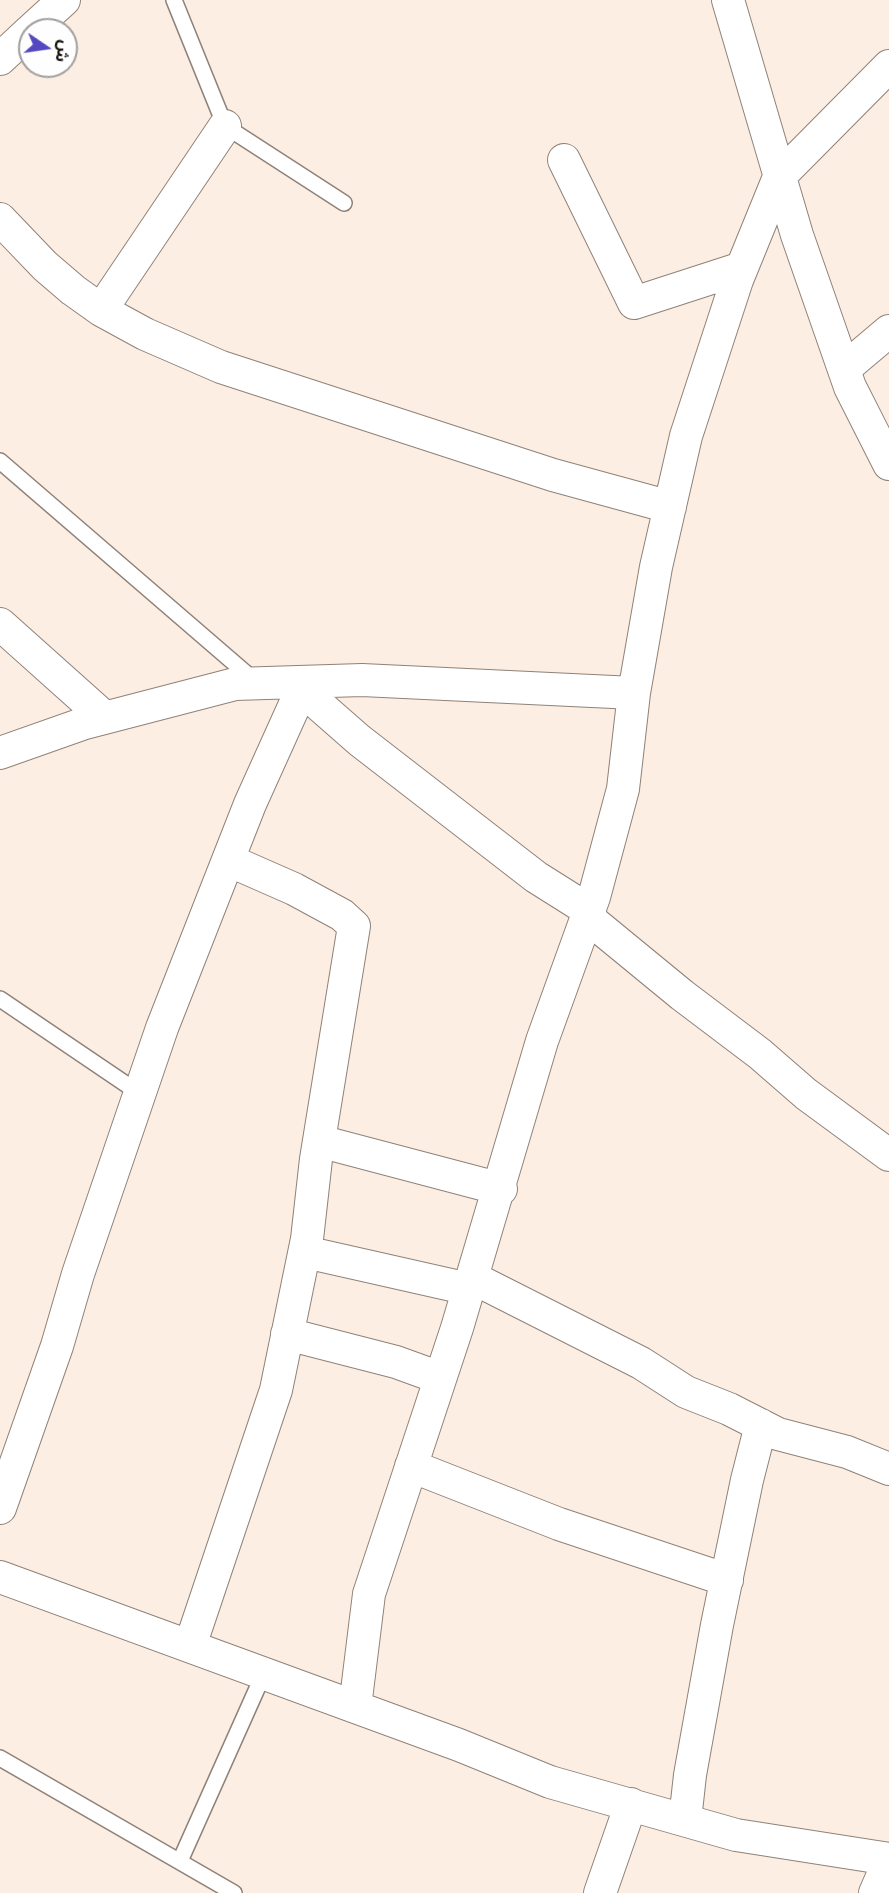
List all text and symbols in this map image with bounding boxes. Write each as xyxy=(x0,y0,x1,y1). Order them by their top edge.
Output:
north arrow xyxy=(18,18,78,78)
text: ش xyxy=(51,39,76,65)

